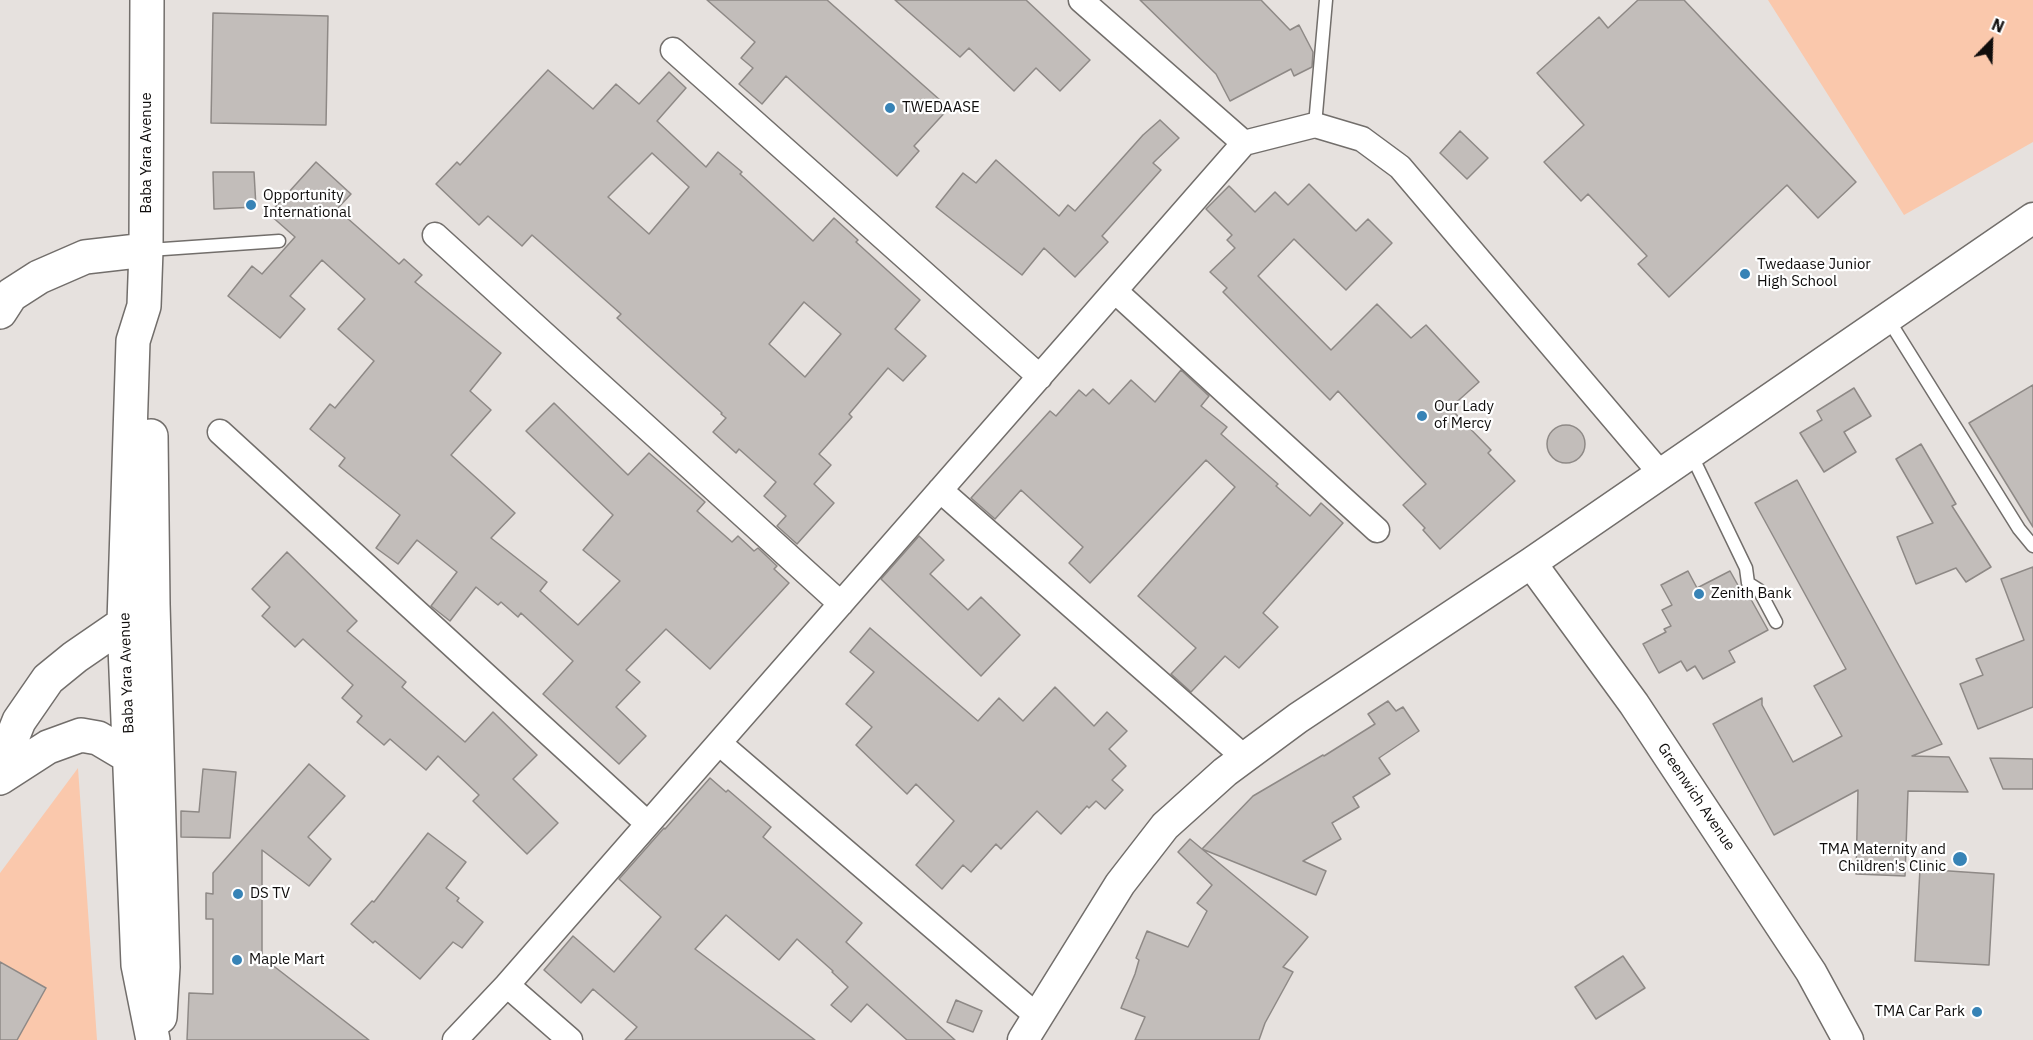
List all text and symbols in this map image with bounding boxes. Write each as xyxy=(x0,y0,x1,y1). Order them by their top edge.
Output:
north arrow xyxy=(1961,12,2021,72)
text: N xyxy=(1989,14,2007,37)
street label: Baba Yara Avenue xyxy=(138,92,156,214)
place label: TWEDAASE xyxy=(902,99,980,117)
marker: TWEDAASE xyxy=(883,101,897,115)
place label: Opportunity International xyxy=(263,187,351,222)
marker: Opportunity International xyxy=(244,198,258,212)
place label: Twedaase Junior High School xyxy=(1757,256,1871,291)
marker: Twedaase Junior High School xyxy=(1738,267,1752,281)
place label: Our Lady of Mercy xyxy=(1434,398,1494,433)
marker: Our Lady of Mercy xyxy=(1415,409,1429,423)
place label: Zenith Bank xyxy=(1711,585,1792,603)
marker: Zenith Bank xyxy=(1692,587,1706,601)
street label: Baba Yara Avenue xyxy=(116,612,138,734)
street label: Greenwich Avenue xyxy=(1653,740,1739,854)
place label: TMA Maternity and Children's Clinic xyxy=(1819,841,1946,876)
marker: TMA Maternity and Children's Clinic xyxy=(1951,850,1969,868)
place label: DS TV xyxy=(250,885,290,903)
marker: DS TV xyxy=(231,887,245,901)
place label: Maple Mart xyxy=(249,951,325,969)
marker: Maple Mart xyxy=(230,953,244,967)
place label: TMA Car Park xyxy=(1874,1003,1965,1021)
marker: TMA Car Park xyxy=(1970,1005,1984,1019)

